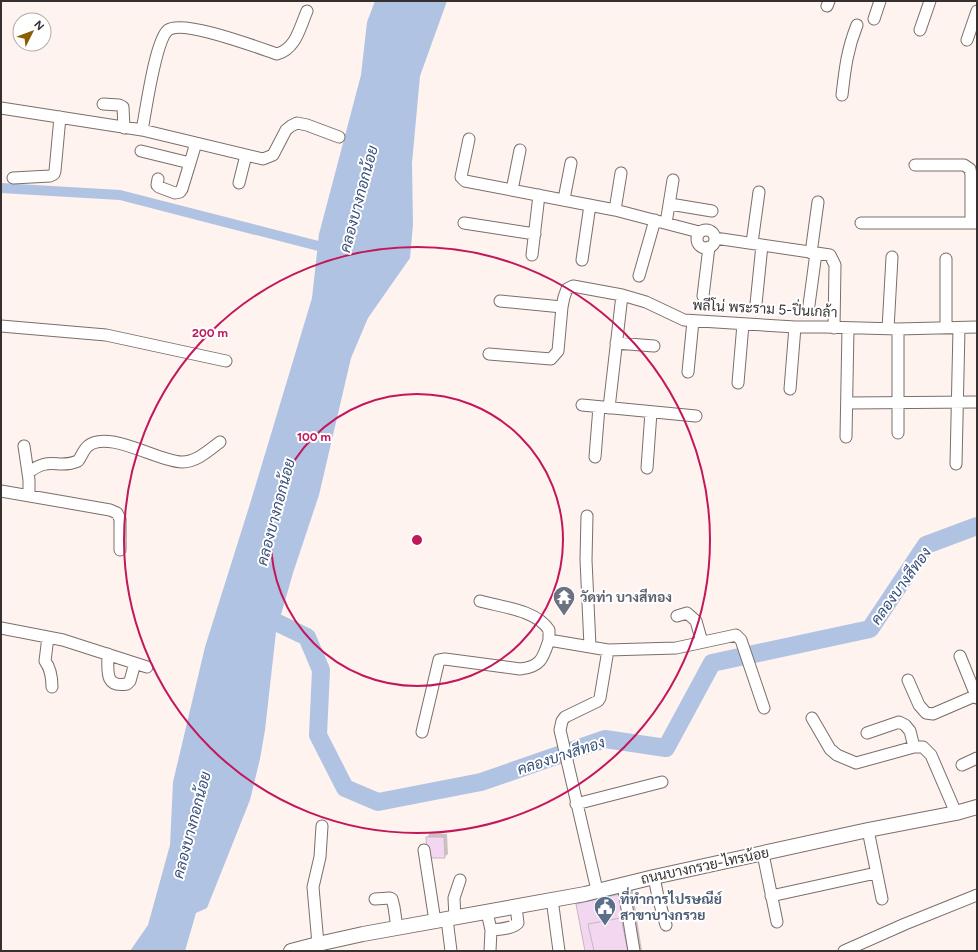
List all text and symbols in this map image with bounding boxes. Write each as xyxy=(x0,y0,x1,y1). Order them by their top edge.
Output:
north arrow xyxy=(12,12,52,52)
text: N xyxy=(31,18,47,33)
water label: คลองบางกอกน้อย xyxy=(335,143,382,255)
street label: พลีโน่ พระราม 5-ปิ่นเกล้า xyxy=(692,293,838,321)
text: 200 m xyxy=(192,326,228,340)
text: 100 m xyxy=(297,430,331,444)
water label: คลองบางกอกน้อย xyxy=(252,456,299,568)
centre of rings xyxy=(410,533,424,547)
water label: คลองบางสีทอง xyxy=(866,543,935,628)
temple icon: วัดท่า บางสีทอง xyxy=(551,584,577,617)
place label: วัดท่า บางสีทอง xyxy=(580,588,672,606)
water label: คลองบางสีทอง xyxy=(514,732,607,779)
water label: คลองบางกอกน้อย xyxy=(168,769,215,881)
street label: ถนนบางกรวย-ไทรน้อย xyxy=(639,843,771,888)
place label: ที่ทำการไปรษณีย์ สาขาบางกรวย xyxy=(620,887,723,924)
public building icon: ที่ทำการไปรษณีย์ สาขาบางกรวย xyxy=(592,894,618,927)

